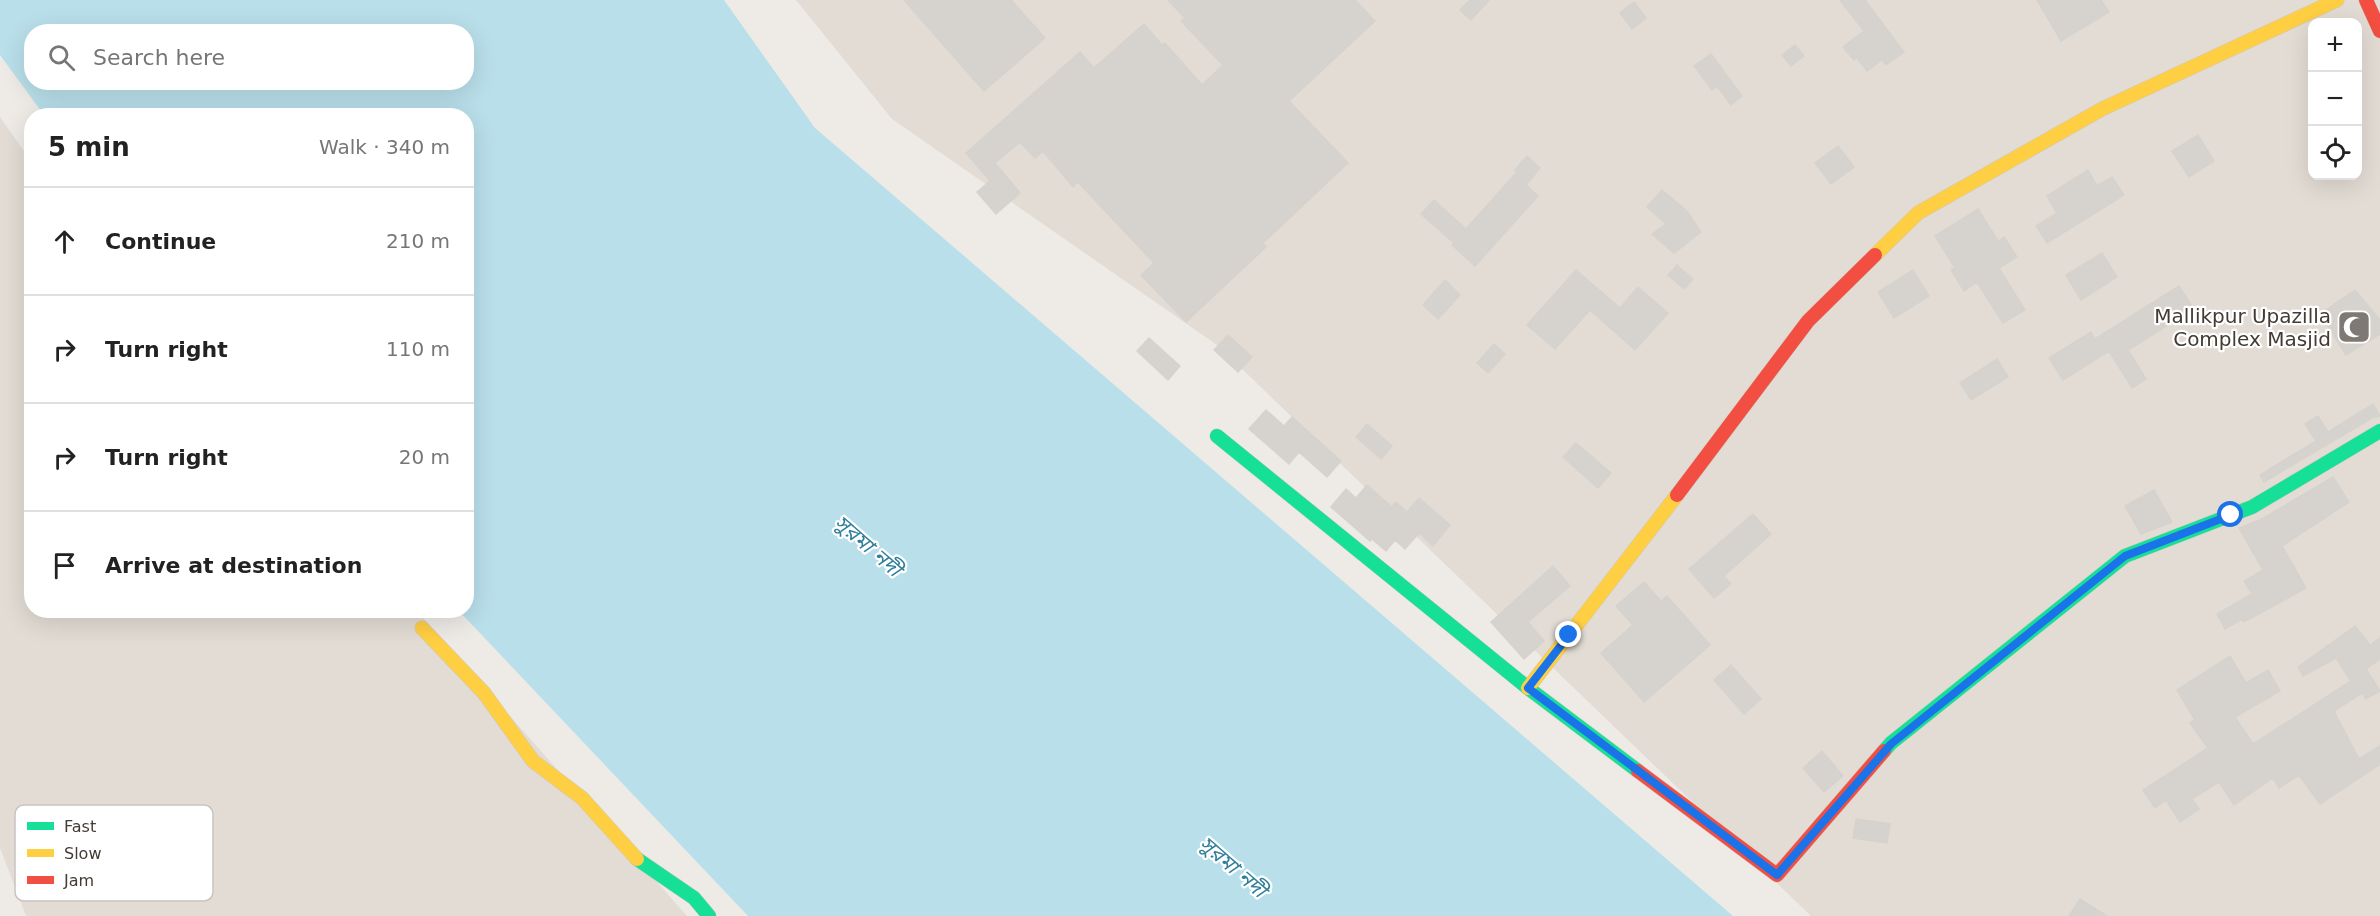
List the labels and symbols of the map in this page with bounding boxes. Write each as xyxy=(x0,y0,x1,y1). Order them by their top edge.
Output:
place label: Mallikpur Upazilla Complex Masjid xyxy=(2154,304,2331,351)
mosque icon: Mallikpur Upazilla Complex Masjid xyxy=(2336,309,2372,345)
route start xyxy=(2217,501,2243,527)
water label: সুরমা নদী xyxy=(830,510,910,584)
route end xyxy=(1555,621,1581,647)
legend xyxy=(15,805,213,901)
text: Fast xyxy=(64,817,96,836)
water label: সুরমা নদী xyxy=(1195,831,1275,905)
text: Slow xyxy=(64,844,101,863)
text: Jam xyxy=(63,871,94,890)

